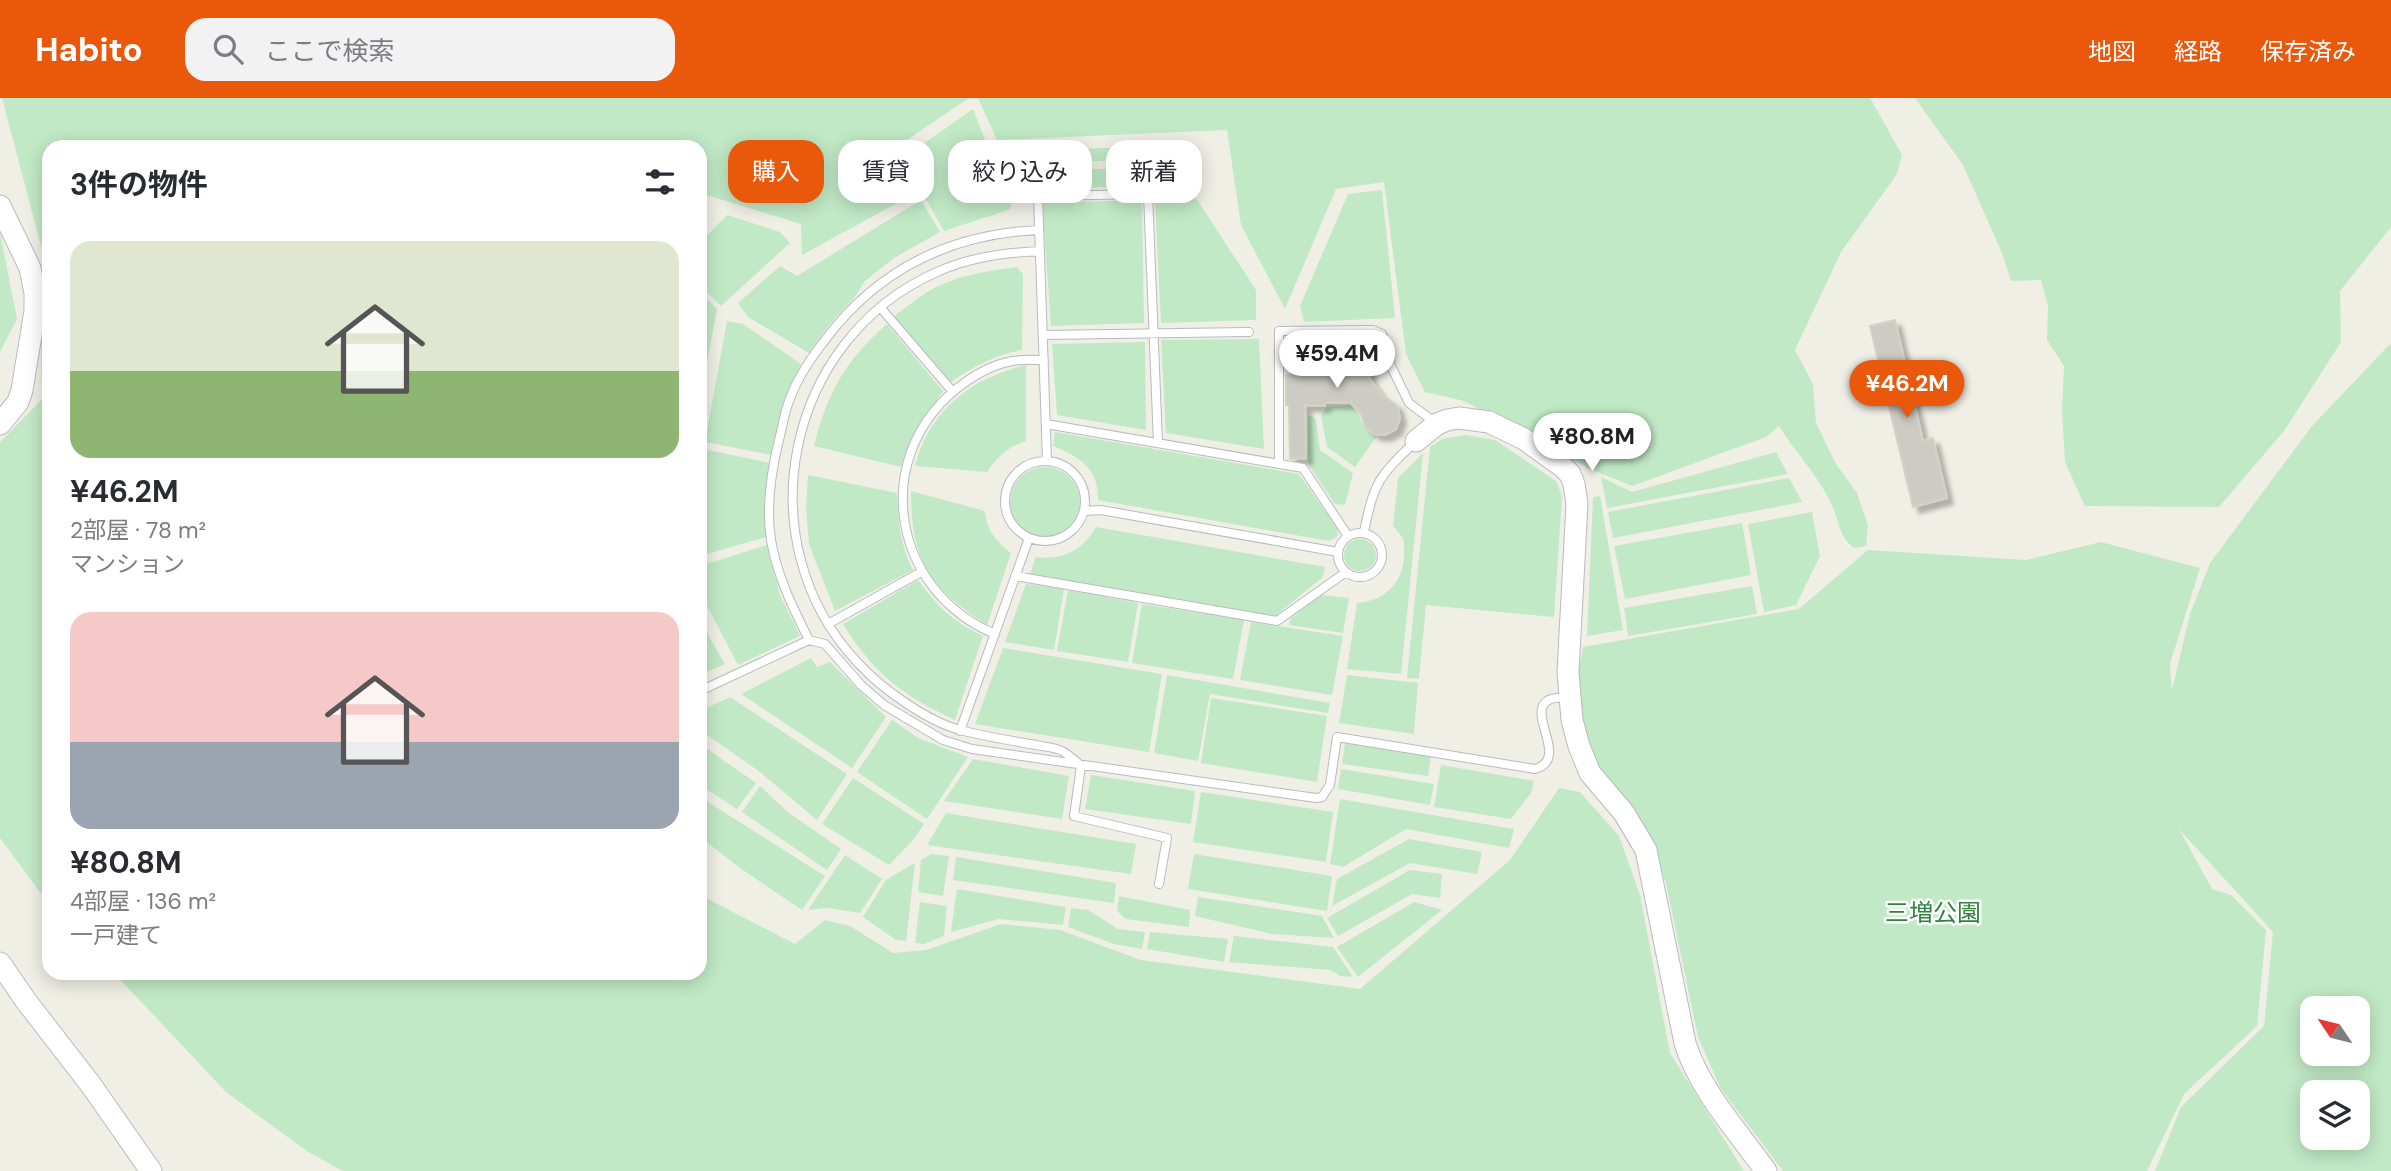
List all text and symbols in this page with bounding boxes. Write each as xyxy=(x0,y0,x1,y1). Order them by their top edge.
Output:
search box xyxy=(185,18,675,81)
text: Habito xyxy=(35,28,143,71)
icon: search xyxy=(209,30,247,68)
text: ここで検索 xyxy=(265,34,395,68)
text: 地図 xyxy=(2088,36,2136,67)
text: 経路 xyxy=(2174,36,2222,67)
text: 保存済み xyxy=(2260,36,2356,67)
chip: 購入 xyxy=(728,140,824,203)
chip: 賃貸 xyxy=(838,140,934,203)
chip: 絞り込み xyxy=(948,140,1092,203)
chip: 新着 xyxy=(1106,140,1202,203)
icon: filters xyxy=(641,163,679,201)
text: 3件の物件 xyxy=(70,165,208,204)
icon: home xyxy=(312,286,438,412)
pin: ¥59.4M xyxy=(1280,330,1394,390)
text: ¥59.4M xyxy=(1295,338,1379,368)
pin: ¥46.2M xyxy=(1850,360,1964,420)
text: ¥46.2M xyxy=(1865,368,1949,398)
pin: ¥80.8M xyxy=(1535,414,1649,473)
text: ¥80.8M xyxy=(1549,421,1635,451)
text: ¥46.2M xyxy=(70,472,178,511)
text: 2部屋 · 78 m² xyxy=(70,515,206,545)
text: マンション xyxy=(70,549,185,579)
icon: home xyxy=(312,657,438,783)
text: ¥80.8M xyxy=(70,843,182,882)
text: 4部屋 · 136 m² xyxy=(70,886,216,916)
park label: 三増公園 xyxy=(1885,897,1981,928)
text: 一戸建て xyxy=(70,920,162,950)
north arrow xyxy=(2300,996,2370,1066)
map controls xyxy=(2300,996,2370,1150)
button: layers xyxy=(2300,1080,2370,1150)

